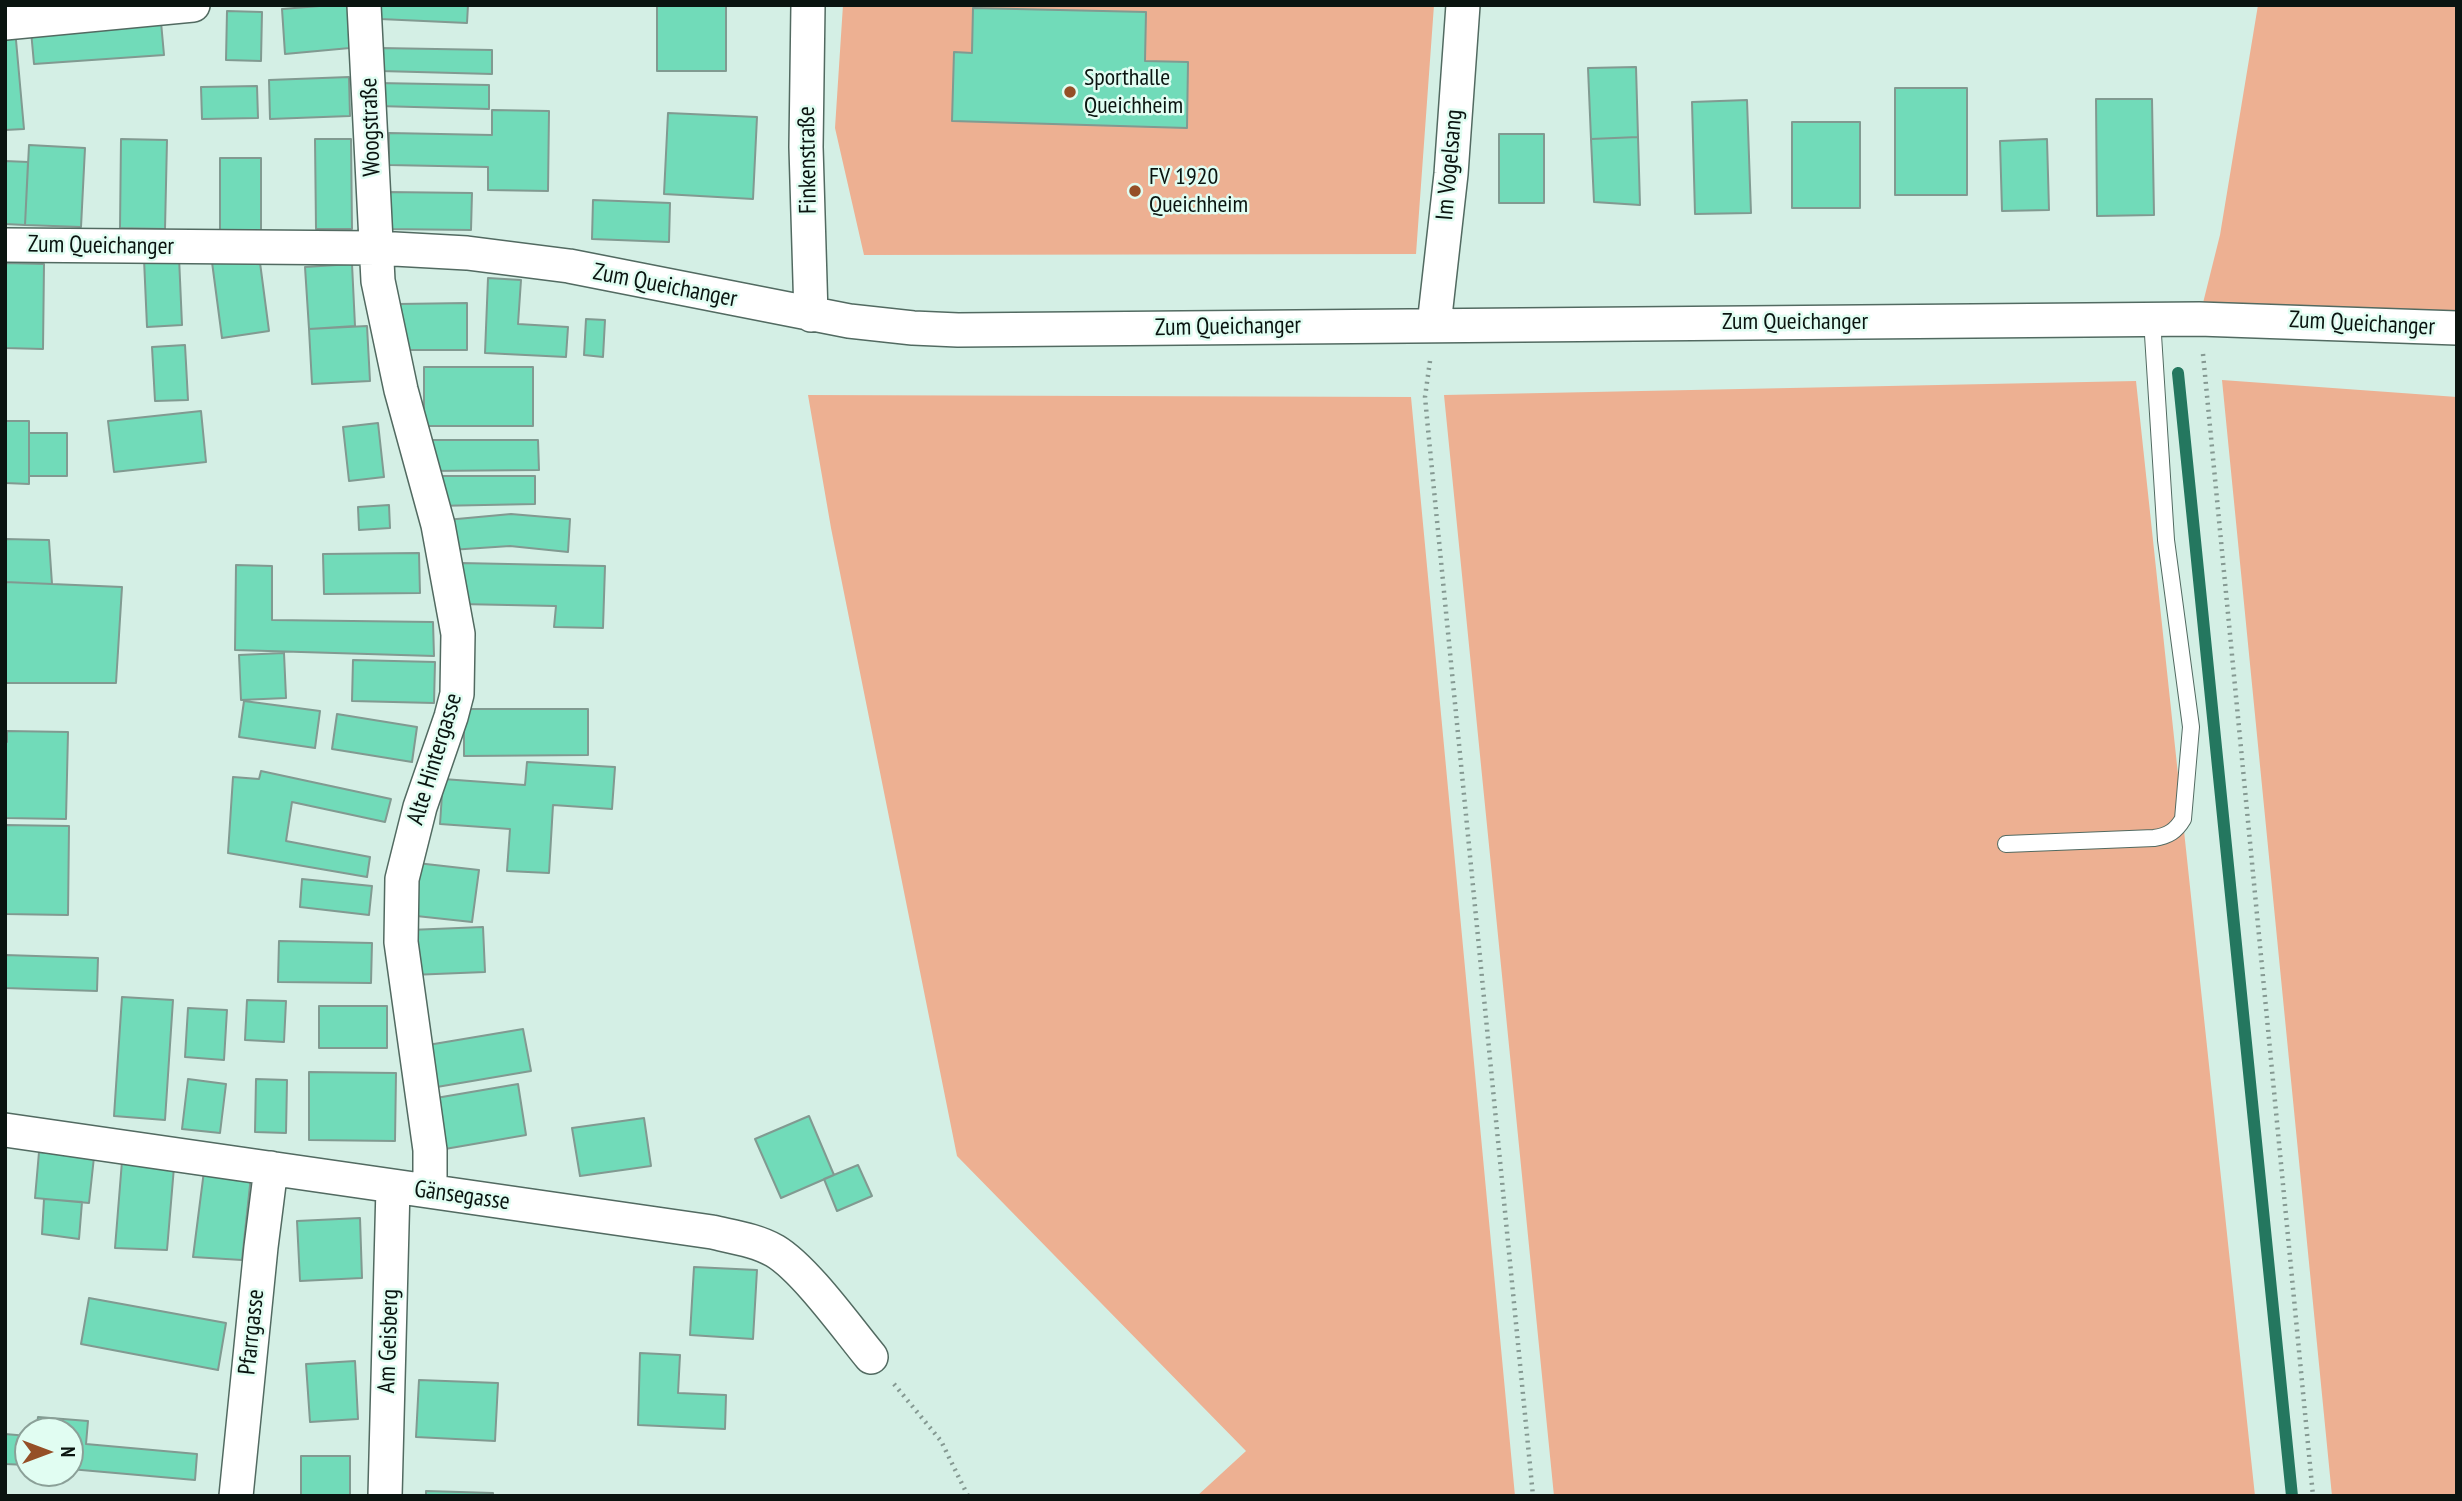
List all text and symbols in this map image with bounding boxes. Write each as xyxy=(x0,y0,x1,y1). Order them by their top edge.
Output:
place label: Sporthalle Queichheim xyxy=(1084,64,1183,120)
street label: Woogstraße xyxy=(355,77,387,177)
marker: Sporthalle Queichheim xyxy=(1062,84,1078,100)
street label: Finkenstraße xyxy=(793,106,823,214)
street label: Im Vogelsang xyxy=(1431,108,1469,222)
place label: FV 1920 Queichheim xyxy=(1149,163,1248,219)
marker: FV 1920 Queichheim xyxy=(1127,183,1143,199)
street label: Zum Queichanger xyxy=(28,230,174,262)
street label: Zum Queichanger xyxy=(591,258,739,314)
street label: Zum Queichanger xyxy=(2288,306,2436,342)
street label: Zum Queichanger xyxy=(1722,308,1868,336)
street label: Zum Queichanger xyxy=(1155,311,1301,343)
street label: Alte Hintergasse xyxy=(401,690,469,828)
street label: Gänsegasse xyxy=(413,1175,511,1217)
street label: Pfarrgasse xyxy=(233,1288,271,1376)
street label: Am Geisberg xyxy=(373,1288,405,1394)
north arrow xyxy=(14,1417,84,1487)
text: N xyxy=(56,1447,80,1457)

